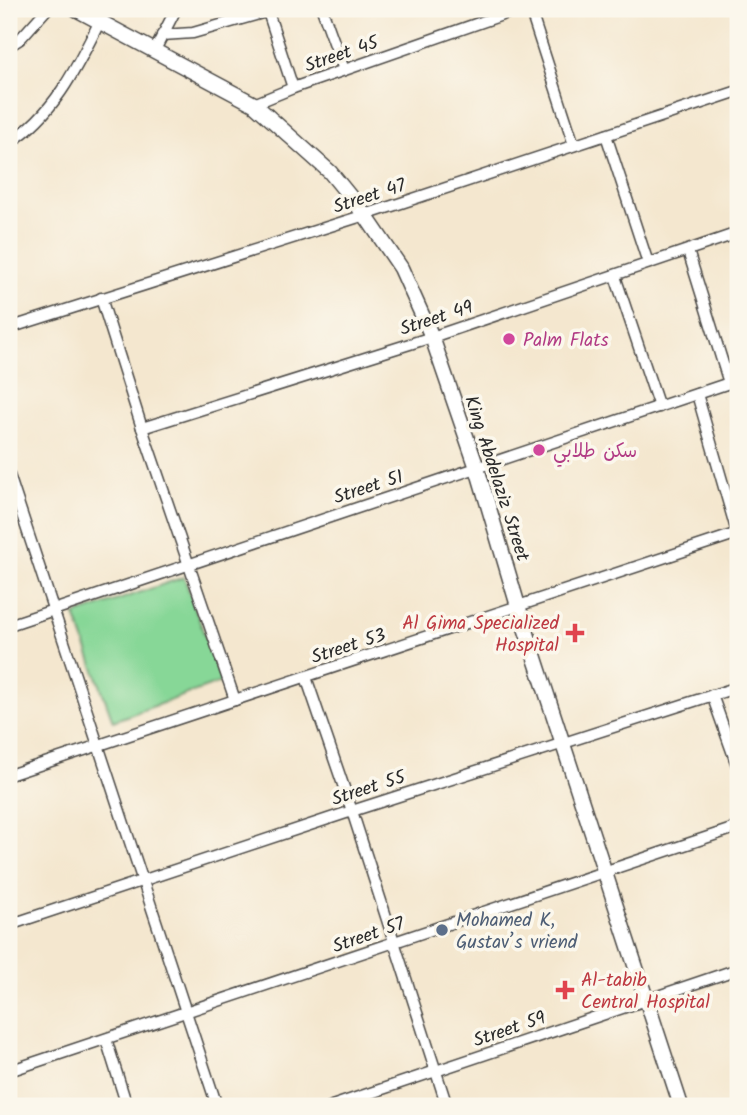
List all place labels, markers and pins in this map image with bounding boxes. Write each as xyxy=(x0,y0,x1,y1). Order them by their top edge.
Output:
place label: Palm Flats xyxy=(523,326,609,356)
marker: Palm Flats xyxy=(501,331,517,347)
place label: سكن طلابي xyxy=(553,437,637,467)
marker: سكن طلابي xyxy=(531,442,547,458)
place label: Al Gima Specialized Hospital xyxy=(402,609,560,661)
marker: Al Gima Specialized Hospital xyxy=(565,623,585,643)
place label: Mohamed K, Gustav’s vriend xyxy=(456,906,578,958)
marker: Mohamed K, Gustav’s vriend xyxy=(434,922,450,938)
place label: Al-tabib Central Hospital xyxy=(581,966,710,1018)
marker: Al-tabib Central Hospital xyxy=(555,980,575,1000)

